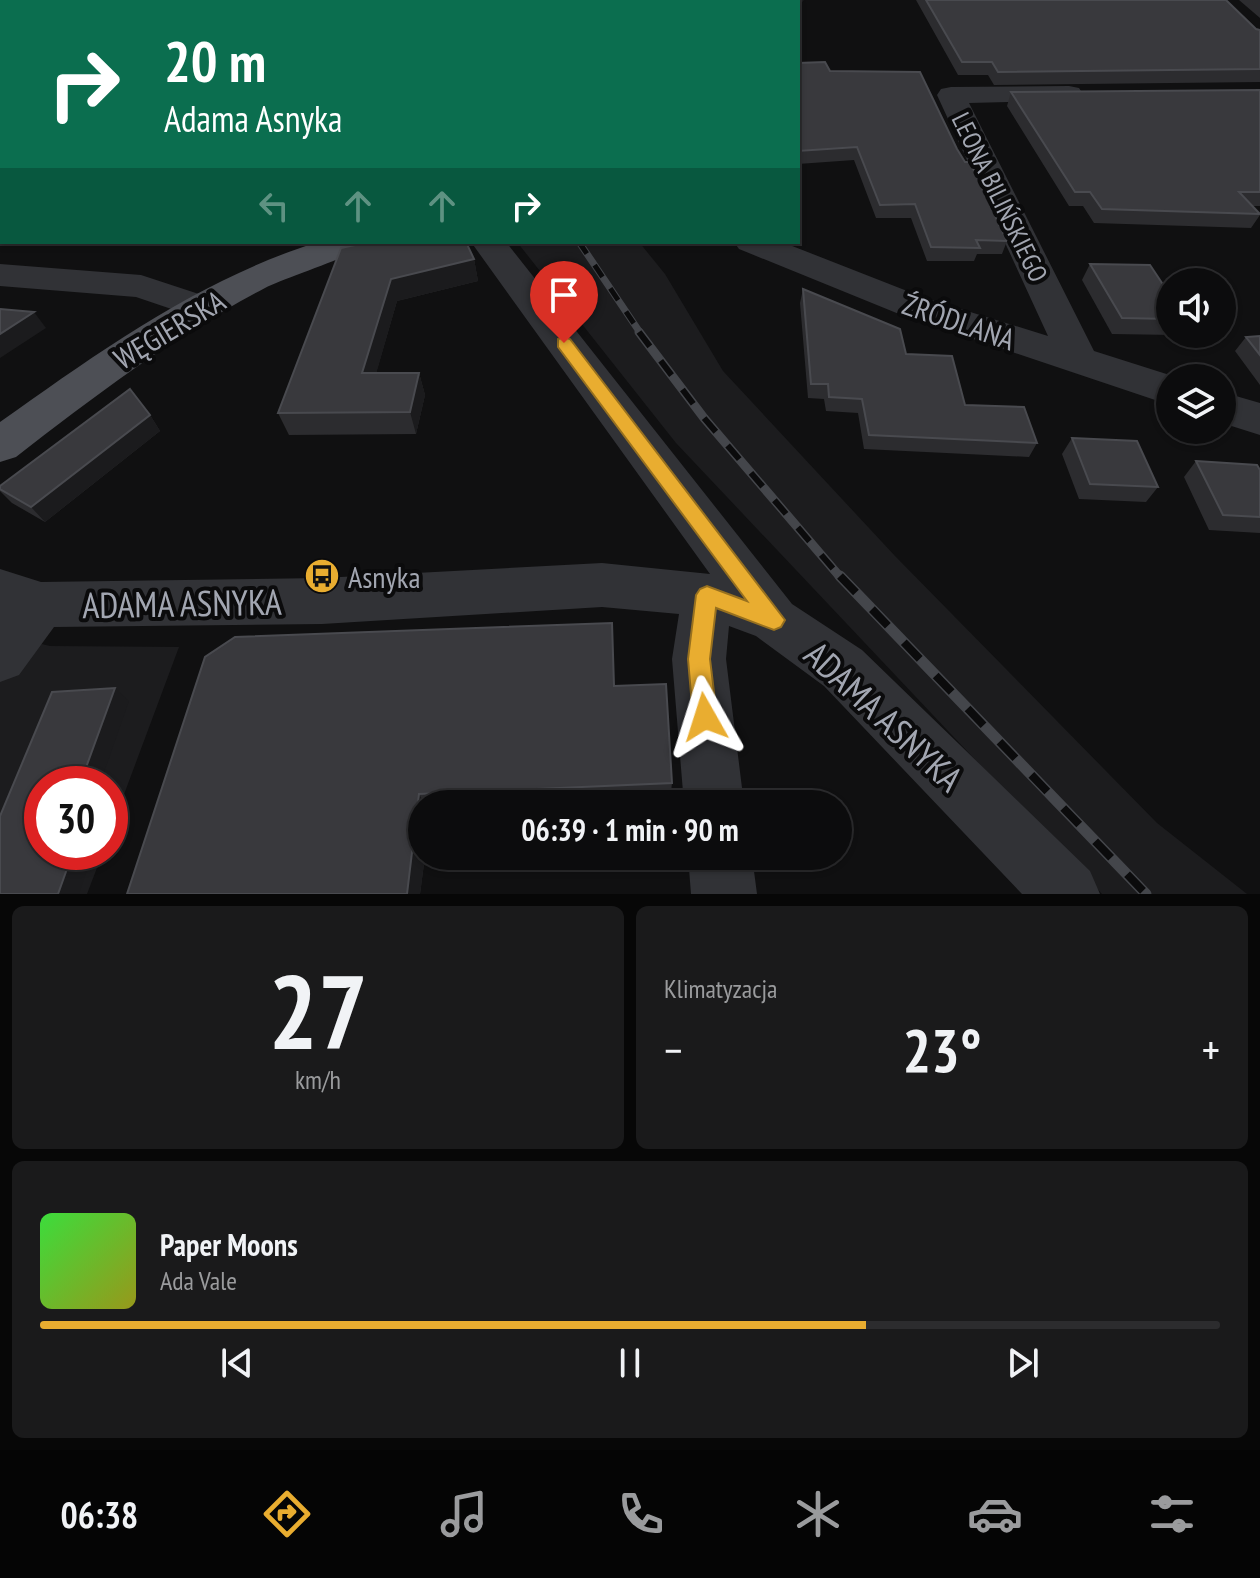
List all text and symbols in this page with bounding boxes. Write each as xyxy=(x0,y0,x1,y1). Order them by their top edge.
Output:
text: 20 m xyxy=(164,25,266,97)
icon: right xyxy=(32,32,136,136)
text: Adama Asnyka xyxy=(164,95,342,142)
street label: LEONA BILIŃSKIEGO xyxy=(945,107,1055,287)
icon: left xyxy=(252,184,296,228)
icon: ahead xyxy=(336,184,380,228)
icon: ahead xyxy=(420,184,464,228)
icon: right xyxy=(504,184,548,228)
pin xyxy=(530,261,598,343)
map controls xyxy=(1156,268,1236,444)
button: sound xyxy=(1156,268,1236,348)
icon: arrive xyxy=(542,273,586,317)
street label: WĘGIERSKA xyxy=(106,280,233,377)
street label: ŹRÓDLANA xyxy=(898,284,1021,359)
button: layers xyxy=(1156,364,1236,444)
bus stop icon: Asnyka xyxy=(303,557,341,595)
place label: Asnyka xyxy=(348,557,420,596)
street label: ADAMA ASNYKA xyxy=(82,578,282,628)
street label: ADAMA ASNYKA xyxy=(795,631,973,801)
position arrow xyxy=(663,675,747,759)
speed limit sign: 30 xyxy=(24,766,128,870)
text: 06:39 · 1 min · 90 m xyxy=(521,810,739,849)
text: 27 xyxy=(268,943,368,1078)
text: Klimatyzacja xyxy=(664,972,777,1005)
text: 23° xyxy=(902,1011,982,1089)
text: − xyxy=(664,1021,682,1078)
text: + xyxy=(1202,1021,1220,1078)
text: km/h xyxy=(295,1063,341,1096)
text: Paper Moons xyxy=(160,1225,298,1264)
text: Ada Vale xyxy=(160,1264,237,1297)
icon: previous xyxy=(215,1341,259,1385)
icon: pause xyxy=(608,1341,652,1385)
icon: next xyxy=(1001,1341,1045,1385)
icon: directions xyxy=(259,1486,315,1542)
icon: music xyxy=(436,1486,492,1542)
icon: phone xyxy=(613,1486,669,1542)
icon: climate xyxy=(790,1486,846,1542)
icon: car xyxy=(967,1486,1023,1542)
icon: filters xyxy=(1144,1486,1200,1542)
text: 06:38 xyxy=(60,1491,138,1538)

